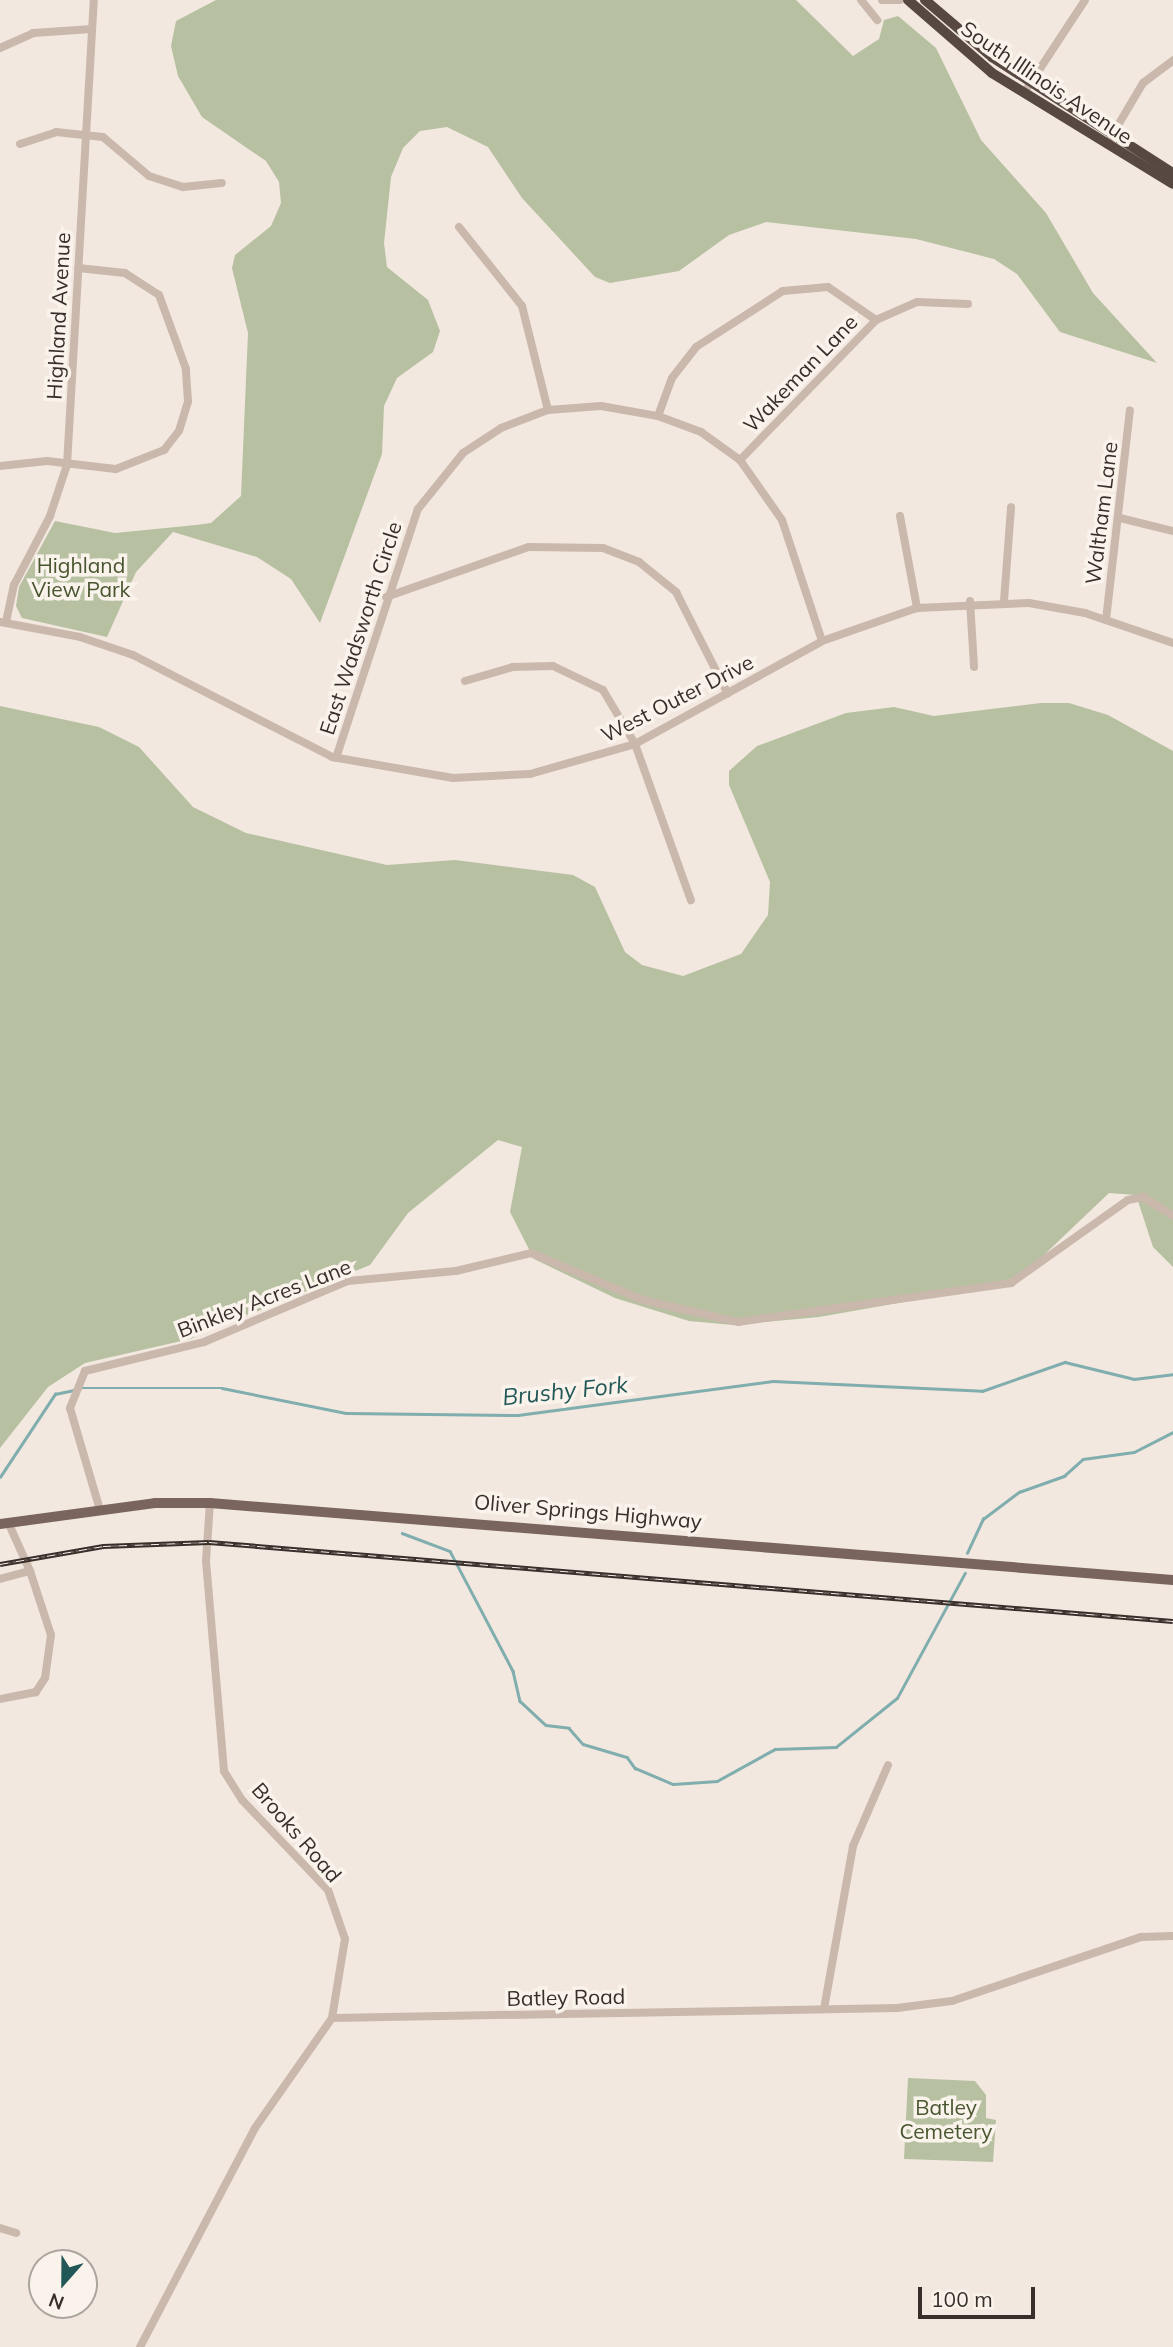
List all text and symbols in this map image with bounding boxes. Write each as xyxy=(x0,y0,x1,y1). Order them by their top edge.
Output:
street label: South Illinois Avenue xyxy=(957,15,1137,149)
street label: Highland Avenue xyxy=(41,232,75,400)
street label: Wakeman Lane xyxy=(738,309,862,437)
street label: Waltham Lane xyxy=(1080,440,1122,586)
street label: East Wadsworth Circle xyxy=(314,518,406,738)
park label: Highland View Park xyxy=(32,552,130,602)
street label: West Outer Drive xyxy=(597,649,757,747)
street label: Binkley Acres Lane xyxy=(174,1253,354,1343)
water label: Brushy Fork xyxy=(501,1371,629,1411)
street label: Oliver Springs Highway xyxy=(473,1488,703,1534)
street label: Brooks Road xyxy=(247,1777,347,1887)
street label: Batley Road xyxy=(506,1983,626,2011)
park label: Batley Cemetery xyxy=(900,2094,992,2144)
north arrow xyxy=(28,2249,98,2319)
scale bar xyxy=(921,2274,1038,2318)
text: 100 m xyxy=(931,2286,993,2312)
text: N xyxy=(45,2288,67,2316)

